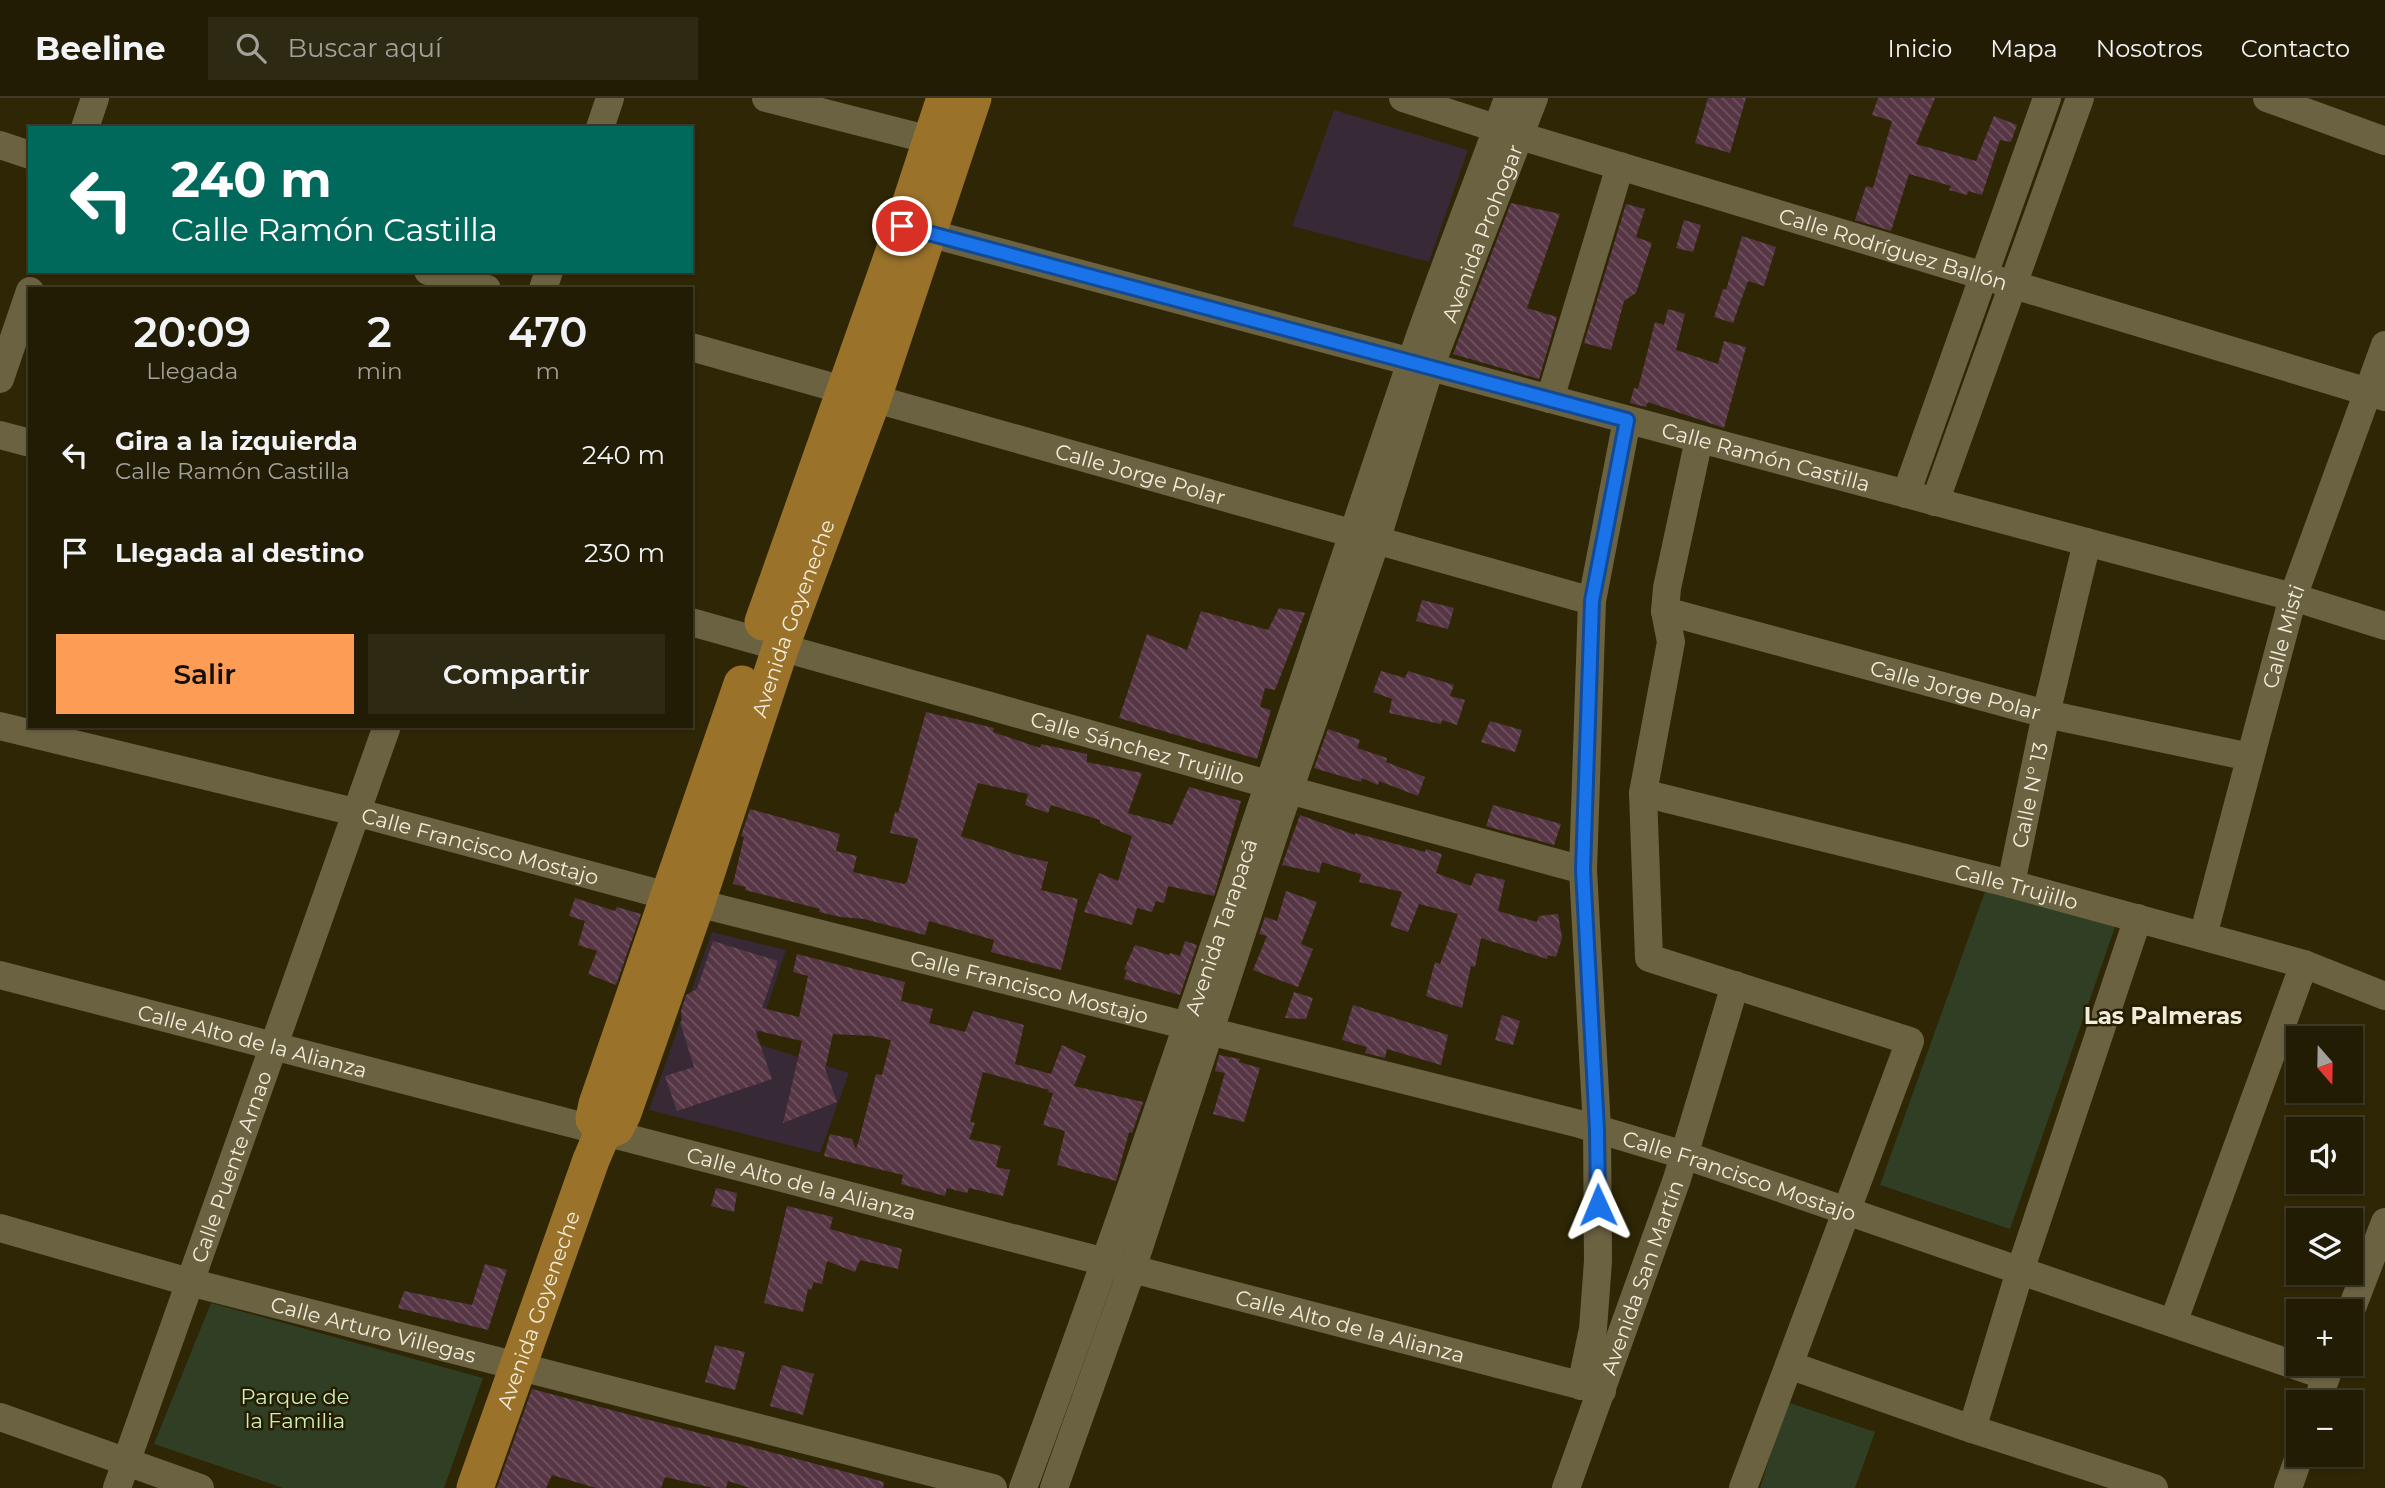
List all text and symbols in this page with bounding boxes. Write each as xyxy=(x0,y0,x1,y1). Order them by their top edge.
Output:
search box xyxy=(208,17,698,80)
text: Beeline xyxy=(35,28,166,68)
icon: search xyxy=(232,29,270,67)
text: Buscar aquí xyxy=(288,32,442,64)
text: Inicio xyxy=(1887,34,1952,63)
text: Mapa xyxy=(1990,34,2058,63)
text: Nosotros xyxy=(2096,34,2203,63)
text: Contacto xyxy=(2241,34,2350,63)
street label: Avenida Prohogar xyxy=(1436,141,1527,326)
text: 240 m xyxy=(171,150,332,209)
icon: left xyxy=(56,154,147,245)
pin xyxy=(872,196,932,256)
street label: Calle Rodríguez Ballón xyxy=(1776,202,2011,295)
icon: arrive xyxy=(883,207,921,245)
text: Calle Ramón Castilla xyxy=(171,210,498,249)
text: 20:09 xyxy=(133,306,251,358)
text: 2 xyxy=(367,306,392,358)
text: 470 xyxy=(508,306,588,358)
text: Llegada xyxy=(146,357,238,385)
text: min xyxy=(356,357,403,385)
text: m xyxy=(536,357,560,385)
street label: Calle Ramón Castilla xyxy=(1659,417,1873,496)
text: Gira a la izquierda xyxy=(115,425,358,457)
icon: left xyxy=(56,436,94,474)
street label: Calle Jorge Polar xyxy=(1053,438,1228,510)
text: 240 m xyxy=(582,439,665,471)
text: Calle Ramón Castilla xyxy=(115,457,350,485)
street label: Avenida Goyeneche xyxy=(746,516,839,720)
icon: arrive xyxy=(56,534,94,572)
text: Llegada al destino xyxy=(115,537,364,569)
text: 230 m xyxy=(584,537,665,569)
street label: Calle Misti xyxy=(2257,581,2309,691)
button: Salir xyxy=(56,634,354,714)
button: Compartir xyxy=(368,634,665,714)
street label: Calle Jorge Polar xyxy=(1868,655,2044,725)
street label: Calle Sánchez Trujillo xyxy=(1028,706,1248,789)
street label: Calle N° 13 xyxy=(2006,740,2052,850)
street label: Calle Francisco Mostajo xyxy=(359,802,602,889)
street label: Avenida Tarapacá xyxy=(1179,835,1262,1018)
street label: Calle Trujillo xyxy=(1952,858,2081,914)
street label: Calle Francisco Mostajo xyxy=(908,944,1151,1028)
street label: Calle Alto de la Alianza xyxy=(135,999,370,1082)
district label: Las Palmeras xyxy=(2084,1002,2242,1030)
north arrow xyxy=(2286,1026,2362,1102)
map controls xyxy=(2286,1026,2363,1467)
street label: Calle Puente Arnao xyxy=(185,1067,276,1266)
button: sound xyxy=(2286,1117,2363,1194)
street label: Calle Francisco Mostajo xyxy=(1620,1125,1860,1226)
street label: Calle Alto de la Alianza xyxy=(684,1141,919,1225)
position arrow xyxy=(1561,1168,1635,1242)
street label: Avenida San Martín xyxy=(1595,1177,1688,1378)
street label: Avenida Goyeneche xyxy=(491,1207,585,1412)
button: layers xyxy=(2286,1208,2363,1285)
street label: Calle Alto de la Alianza xyxy=(1233,1284,1468,1367)
street label: Calle Arturo Villegas xyxy=(268,1291,479,1368)
button: + xyxy=(2286,1299,2363,1376)
park label: Parque de la Familia xyxy=(241,1384,349,1433)
button: − xyxy=(2286,1390,2363,1467)

